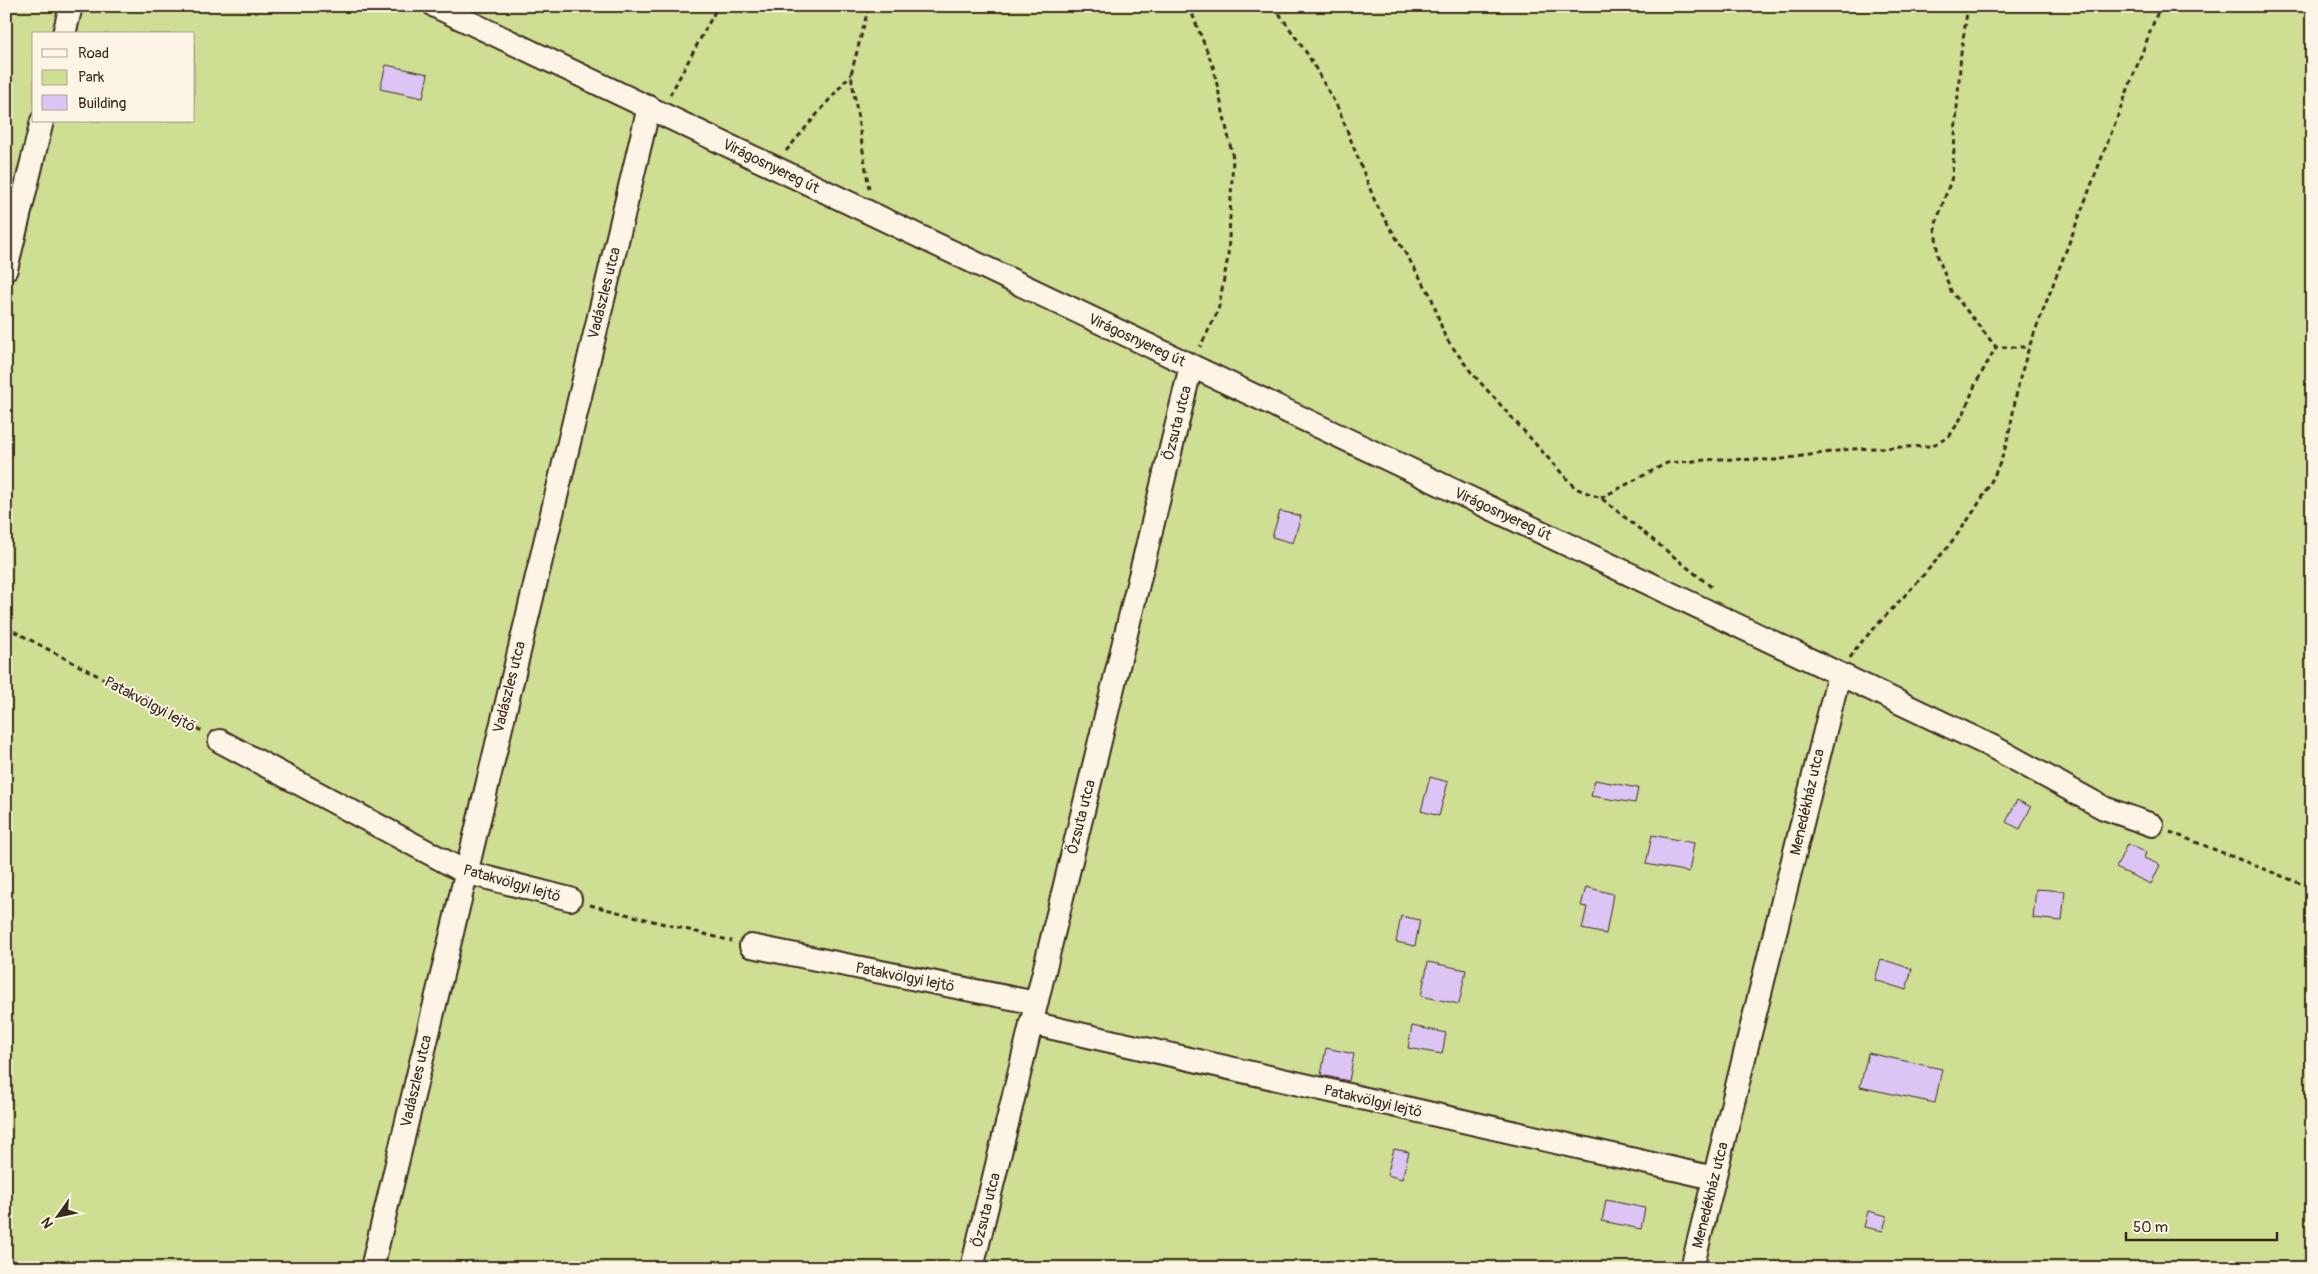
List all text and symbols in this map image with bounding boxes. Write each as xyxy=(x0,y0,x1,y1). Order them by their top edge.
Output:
legend xyxy=(32,32,195,122)
text: Road xyxy=(78,44,109,63)
text: Park xyxy=(78,68,105,87)
text: Building xyxy=(78,94,126,113)
street label: Virágosnyereg út xyxy=(719,135,823,198)
street label: Vadászles utca xyxy=(584,245,625,341)
street label: Virágosnyereg út xyxy=(1085,310,1189,372)
street label: Őzsuta utca xyxy=(1159,384,1196,462)
street label: Virágosnyereg út xyxy=(1451,484,1555,546)
street label: Vadászles utca xyxy=(489,639,530,735)
street label: Patakvölgyi lejtő xyxy=(101,672,199,736)
street label: Menedékház utca xyxy=(1786,747,1829,857)
street label: Őzsuta utca xyxy=(1063,778,1100,856)
street label: Patakvölgyi lejtő xyxy=(461,860,563,906)
street label: Patakvölgyi lejtő xyxy=(854,959,956,996)
street label: Vadászles utca xyxy=(397,1033,436,1129)
street label: Patakvölgyi lejtő xyxy=(1322,1081,1424,1122)
street label: Menedékház utca xyxy=(1688,1140,1733,1250)
street label: Őzsuta utca xyxy=(968,1171,1005,1249)
north arrow xyxy=(32,1192,82,1242)
scale bar xyxy=(2126,1209,2277,1241)
text: N xyxy=(38,1214,57,1231)
text: 50 m xyxy=(2133,1218,2168,1237)

